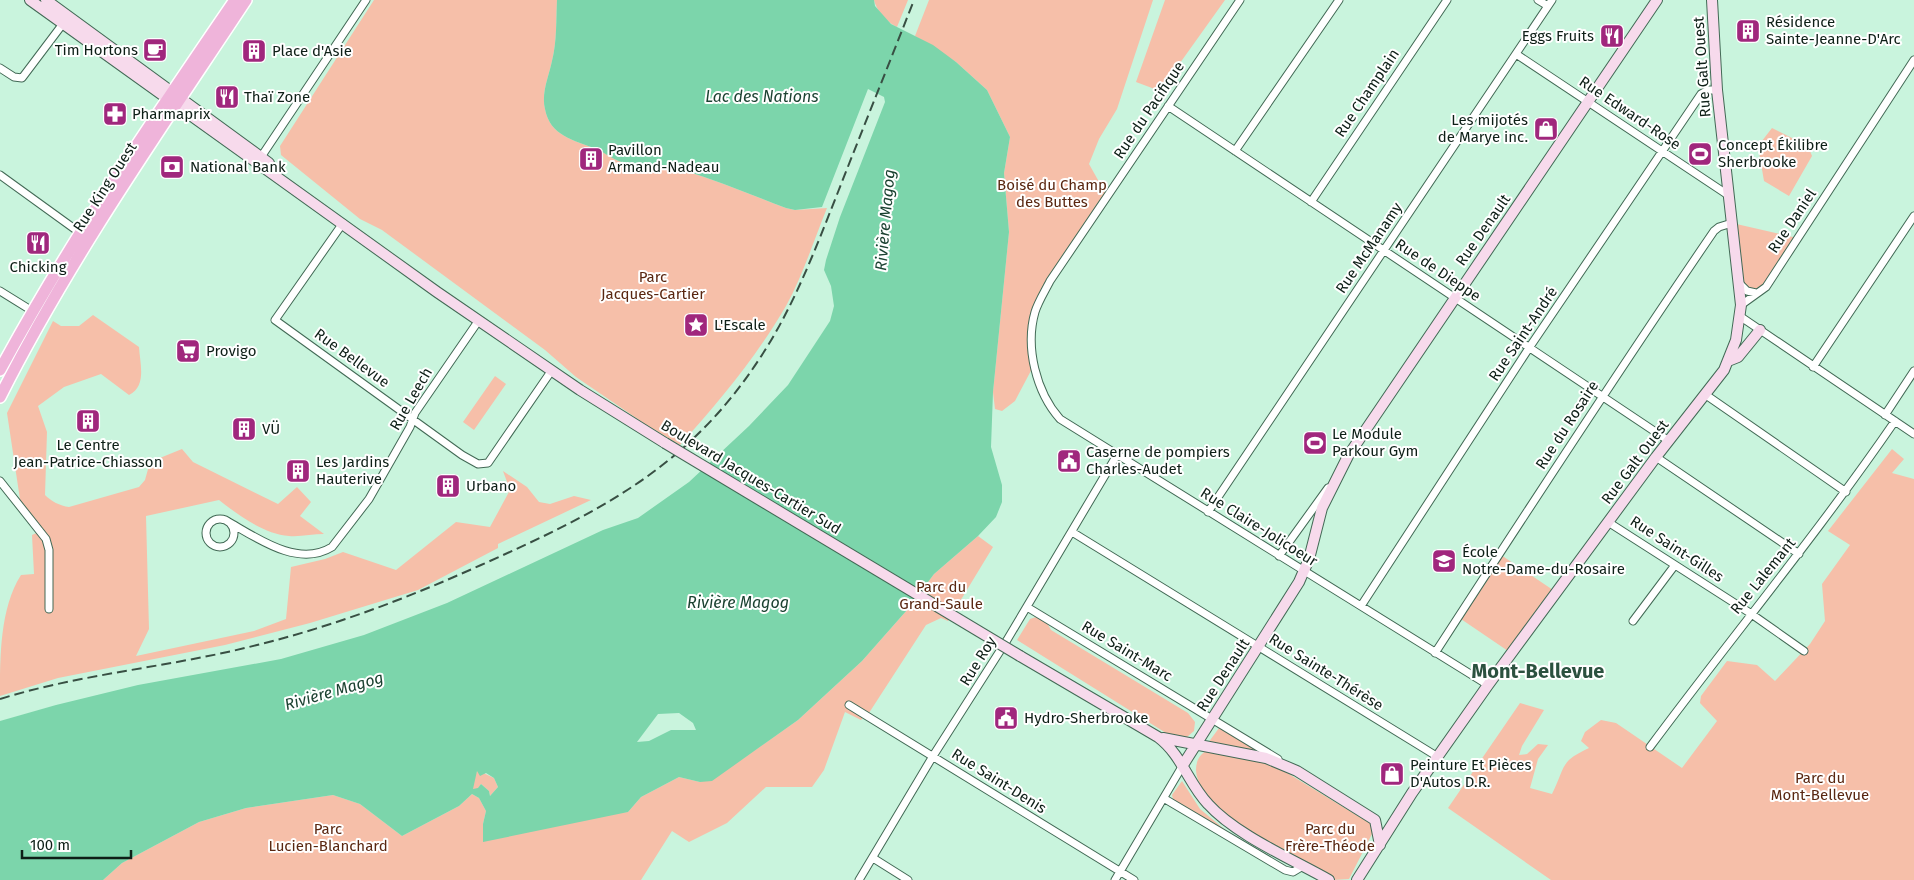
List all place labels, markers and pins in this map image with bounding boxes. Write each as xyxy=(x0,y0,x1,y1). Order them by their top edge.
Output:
place label: Résidence Sainte-Jeanne-D'Arc xyxy=(1766,13,1901,48)
building icon: Résidence Sainte-Jeanne-D'Arc xyxy=(1735,18,1761,44)
restaurant icon: Eggs Fruits xyxy=(1599,23,1625,49)
place label: Eggs Fruits xyxy=(1522,27,1594,45)
cafe icon: Tim Hortons xyxy=(142,37,168,63)
building icon: Place d'Asie xyxy=(241,38,267,64)
place label: Tim Hortons xyxy=(55,41,138,59)
place label: Place d'Asie xyxy=(272,42,352,60)
restaurant icon: Thaï Zone xyxy=(214,84,240,110)
place label: Thaï Zone xyxy=(244,88,310,106)
pharmacy icon: Pharmaprix xyxy=(102,101,128,127)
place label: Pharmaprix xyxy=(132,105,211,123)
place label: Les mijotés de Marye inc. xyxy=(1438,111,1528,146)
shop icon: Les mijotés de Marye inc. xyxy=(1533,116,1559,142)
place label: Concept Ékilibre Sherbrooke xyxy=(1718,136,1828,171)
place label: Pavillon Armand-Nadeau xyxy=(608,141,720,176)
sports icon: Concept Ékilibre Sherbrooke xyxy=(1687,141,1713,167)
building icon: Pavillon Armand-Nadeau xyxy=(578,146,604,172)
bank icon: National Bank xyxy=(159,154,185,180)
place label: National Bank xyxy=(190,158,286,176)
restaurant icon: Chicking xyxy=(25,230,51,256)
place label: Chicking xyxy=(10,258,67,276)
place icon: L'Escale xyxy=(683,312,709,338)
place label: L'Escale xyxy=(714,316,766,334)
supermarket icon: Provigo xyxy=(175,338,201,364)
place label: Provigo xyxy=(206,342,256,360)
building icon: Le Centre Jean-Patrice-Chiasson xyxy=(75,408,101,434)
building icon: VÜ xyxy=(231,416,257,442)
place label: VÜ xyxy=(262,420,280,438)
place label: Le Module Parkour Gym xyxy=(1332,425,1418,460)
sports icon: Le Module Parkour Gym xyxy=(1302,430,1328,456)
place label: Le Centre Jean-Patrice-Chiasson xyxy=(14,436,162,471)
place label: Caserne de pompiers Charles-Audet xyxy=(1086,443,1230,478)
public building icon: Caserne de pompiers Charles-Audet xyxy=(1056,448,1082,474)
place label: Les Jardins Hauterive xyxy=(316,453,389,488)
building icon: Les Jardins Hauterive xyxy=(285,458,311,484)
building icon: Urbano xyxy=(435,473,461,499)
place label: Urbano xyxy=(466,477,516,495)
place label: École Notre-Dame-du-Rosaire xyxy=(1462,543,1625,578)
school or university icon: École Notre-Dame-du-Rosaire xyxy=(1431,548,1457,574)
public building icon: Hydro-Sherbrooke xyxy=(993,705,1019,731)
place label: Hydro-Sherbrooke xyxy=(1024,709,1148,727)
place label: Peinture Et Pièces D'Autos D.R. xyxy=(1410,756,1531,791)
shop icon: Peinture Et Pièces D'Autos D.R. xyxy=(1379,761,1405,787)

